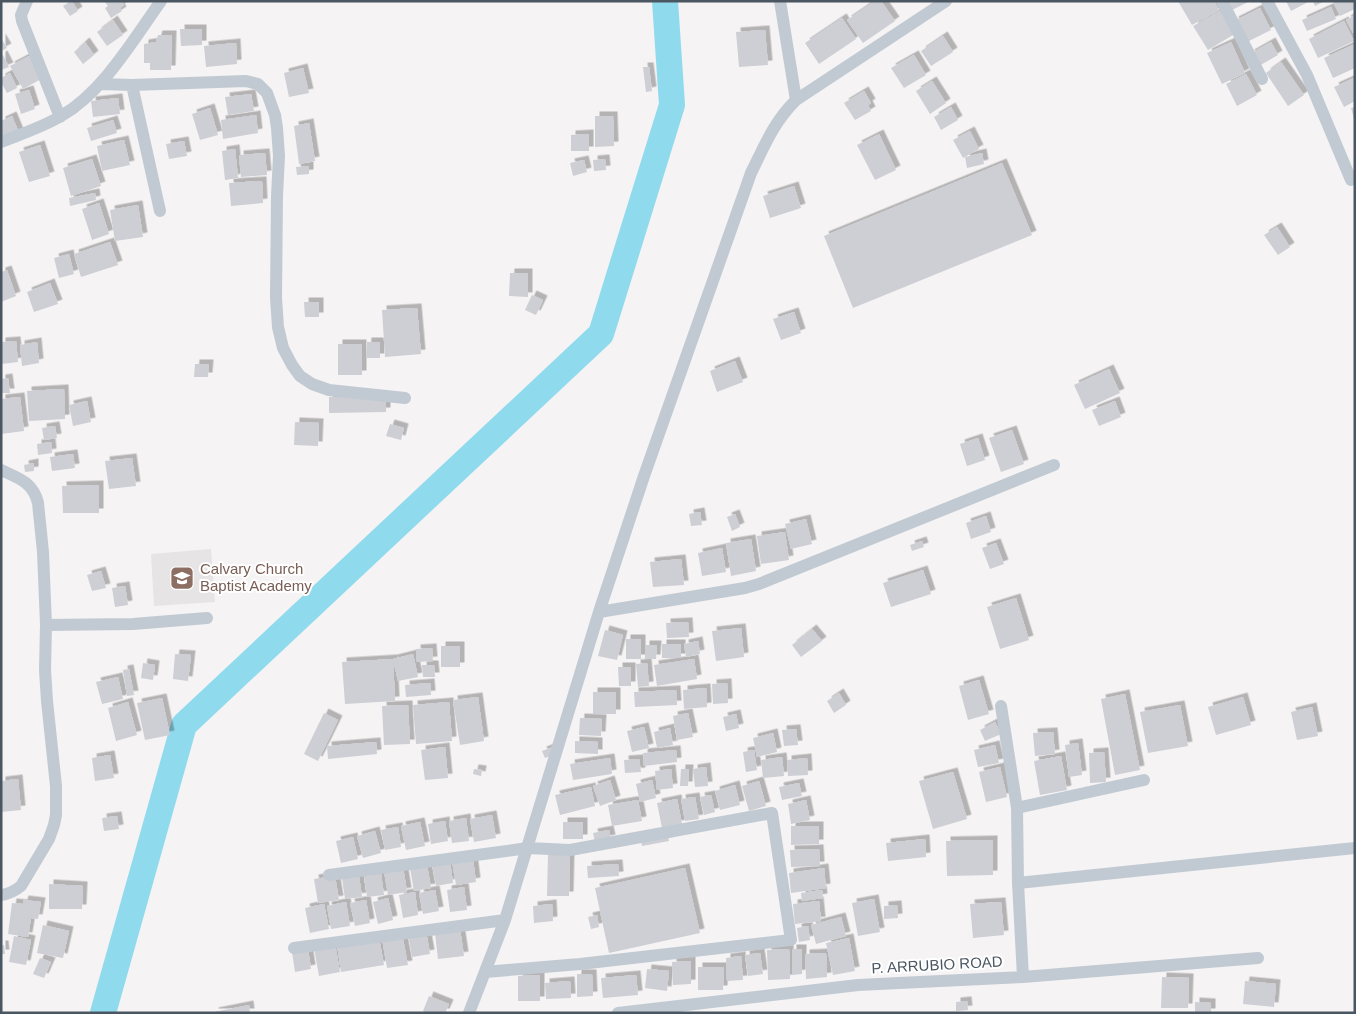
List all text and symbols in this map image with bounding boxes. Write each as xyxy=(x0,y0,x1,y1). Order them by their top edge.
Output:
place label: Calvary Church Baptist Academy xyxy=(200,560,312,594)
school or university icon: Calvary Church Baptist Academy xyxy=(169,565,195,591)
street label: P. ARRUBIO ROAD xyxy=(871,953,1003,976)

